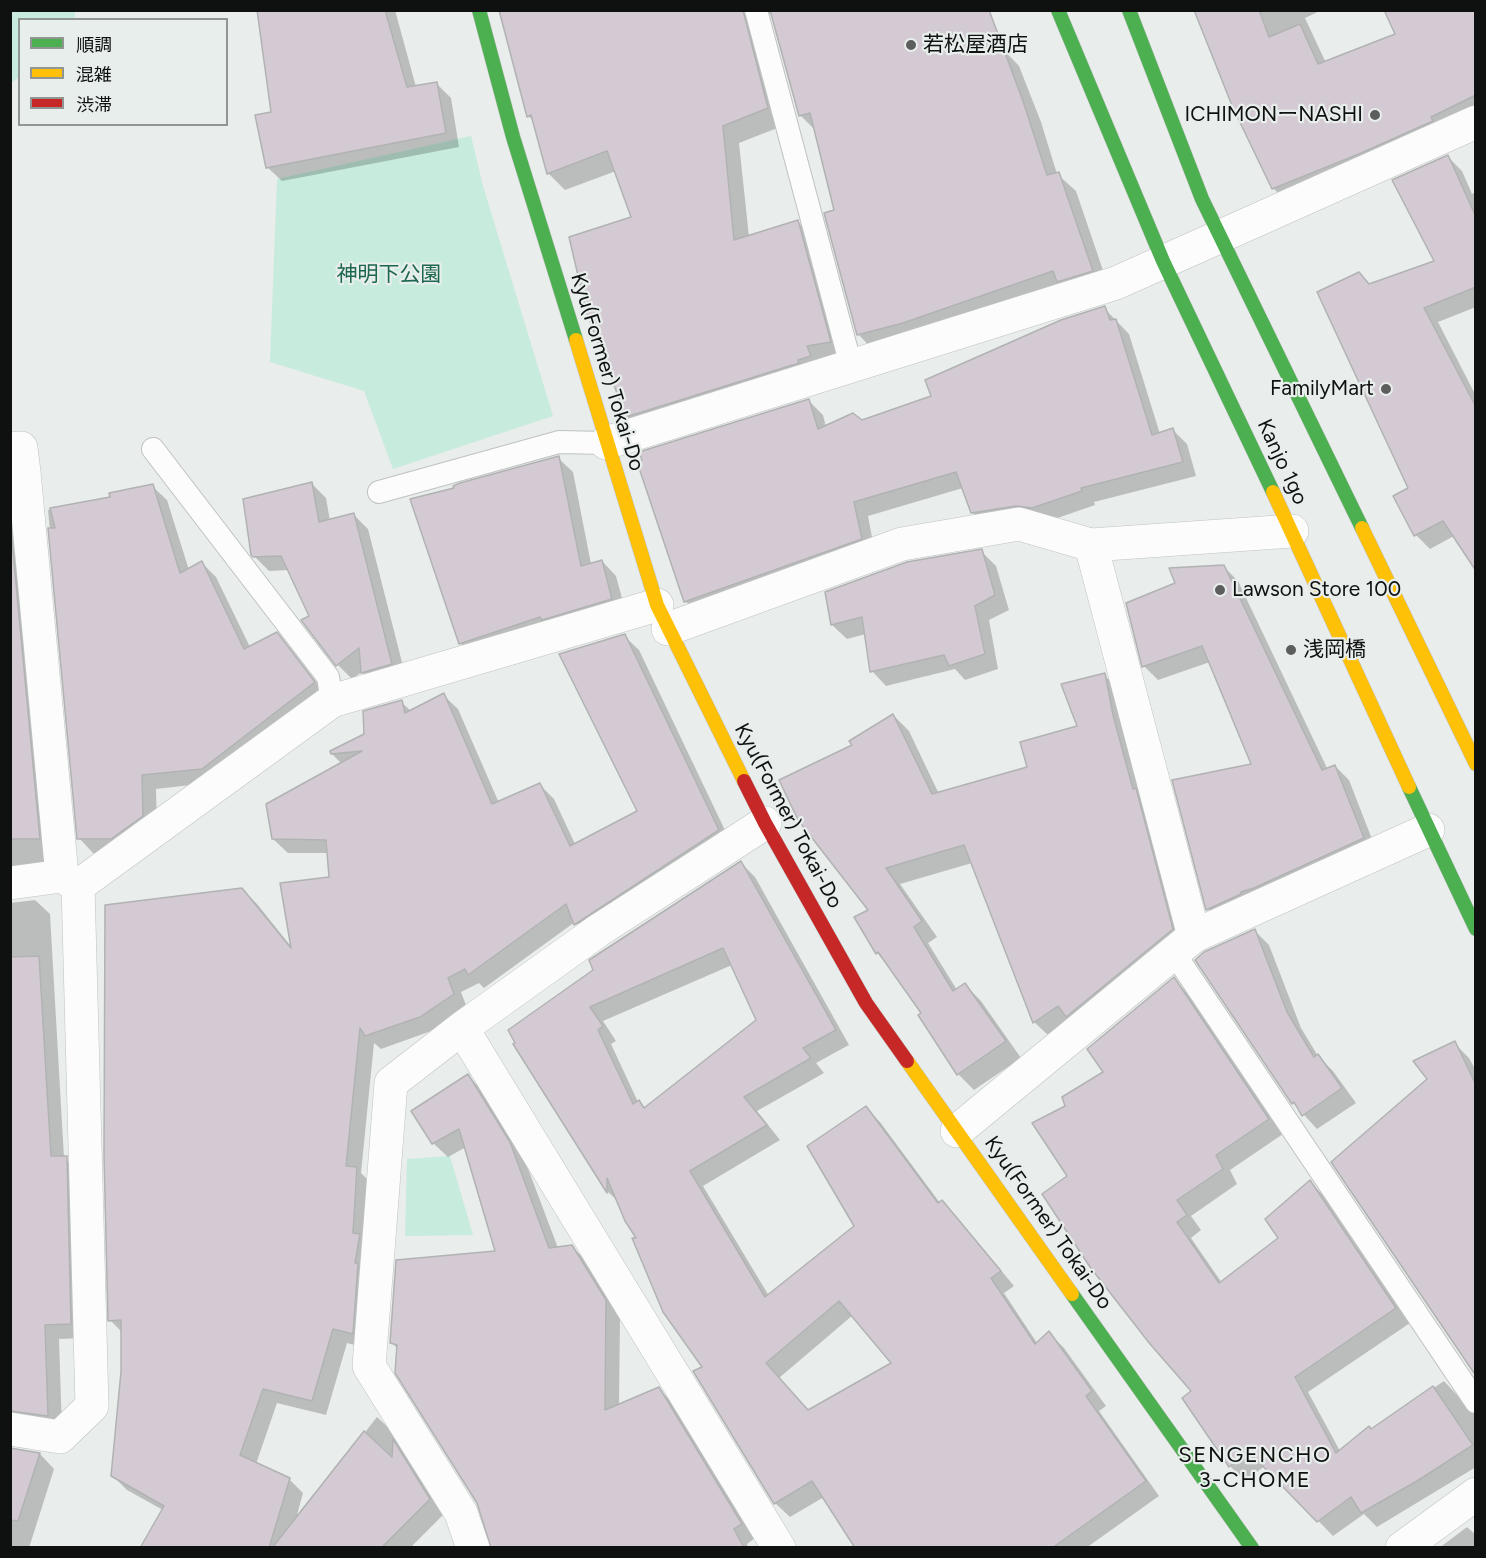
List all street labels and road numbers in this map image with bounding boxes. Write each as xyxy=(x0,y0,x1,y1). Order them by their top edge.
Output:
street label: Kyu(Former) Tokai-Do xyxy=(565,270,649,474)
street label: Kanjo 1go xyxy=(1251,415,1313,509)
street label: Kyu(Former) Tokai-Do xyxy=(729,719,847,913)
street label: Kyu(Former) Tokai-Do xyxy=(979,1131,1117,1315)

